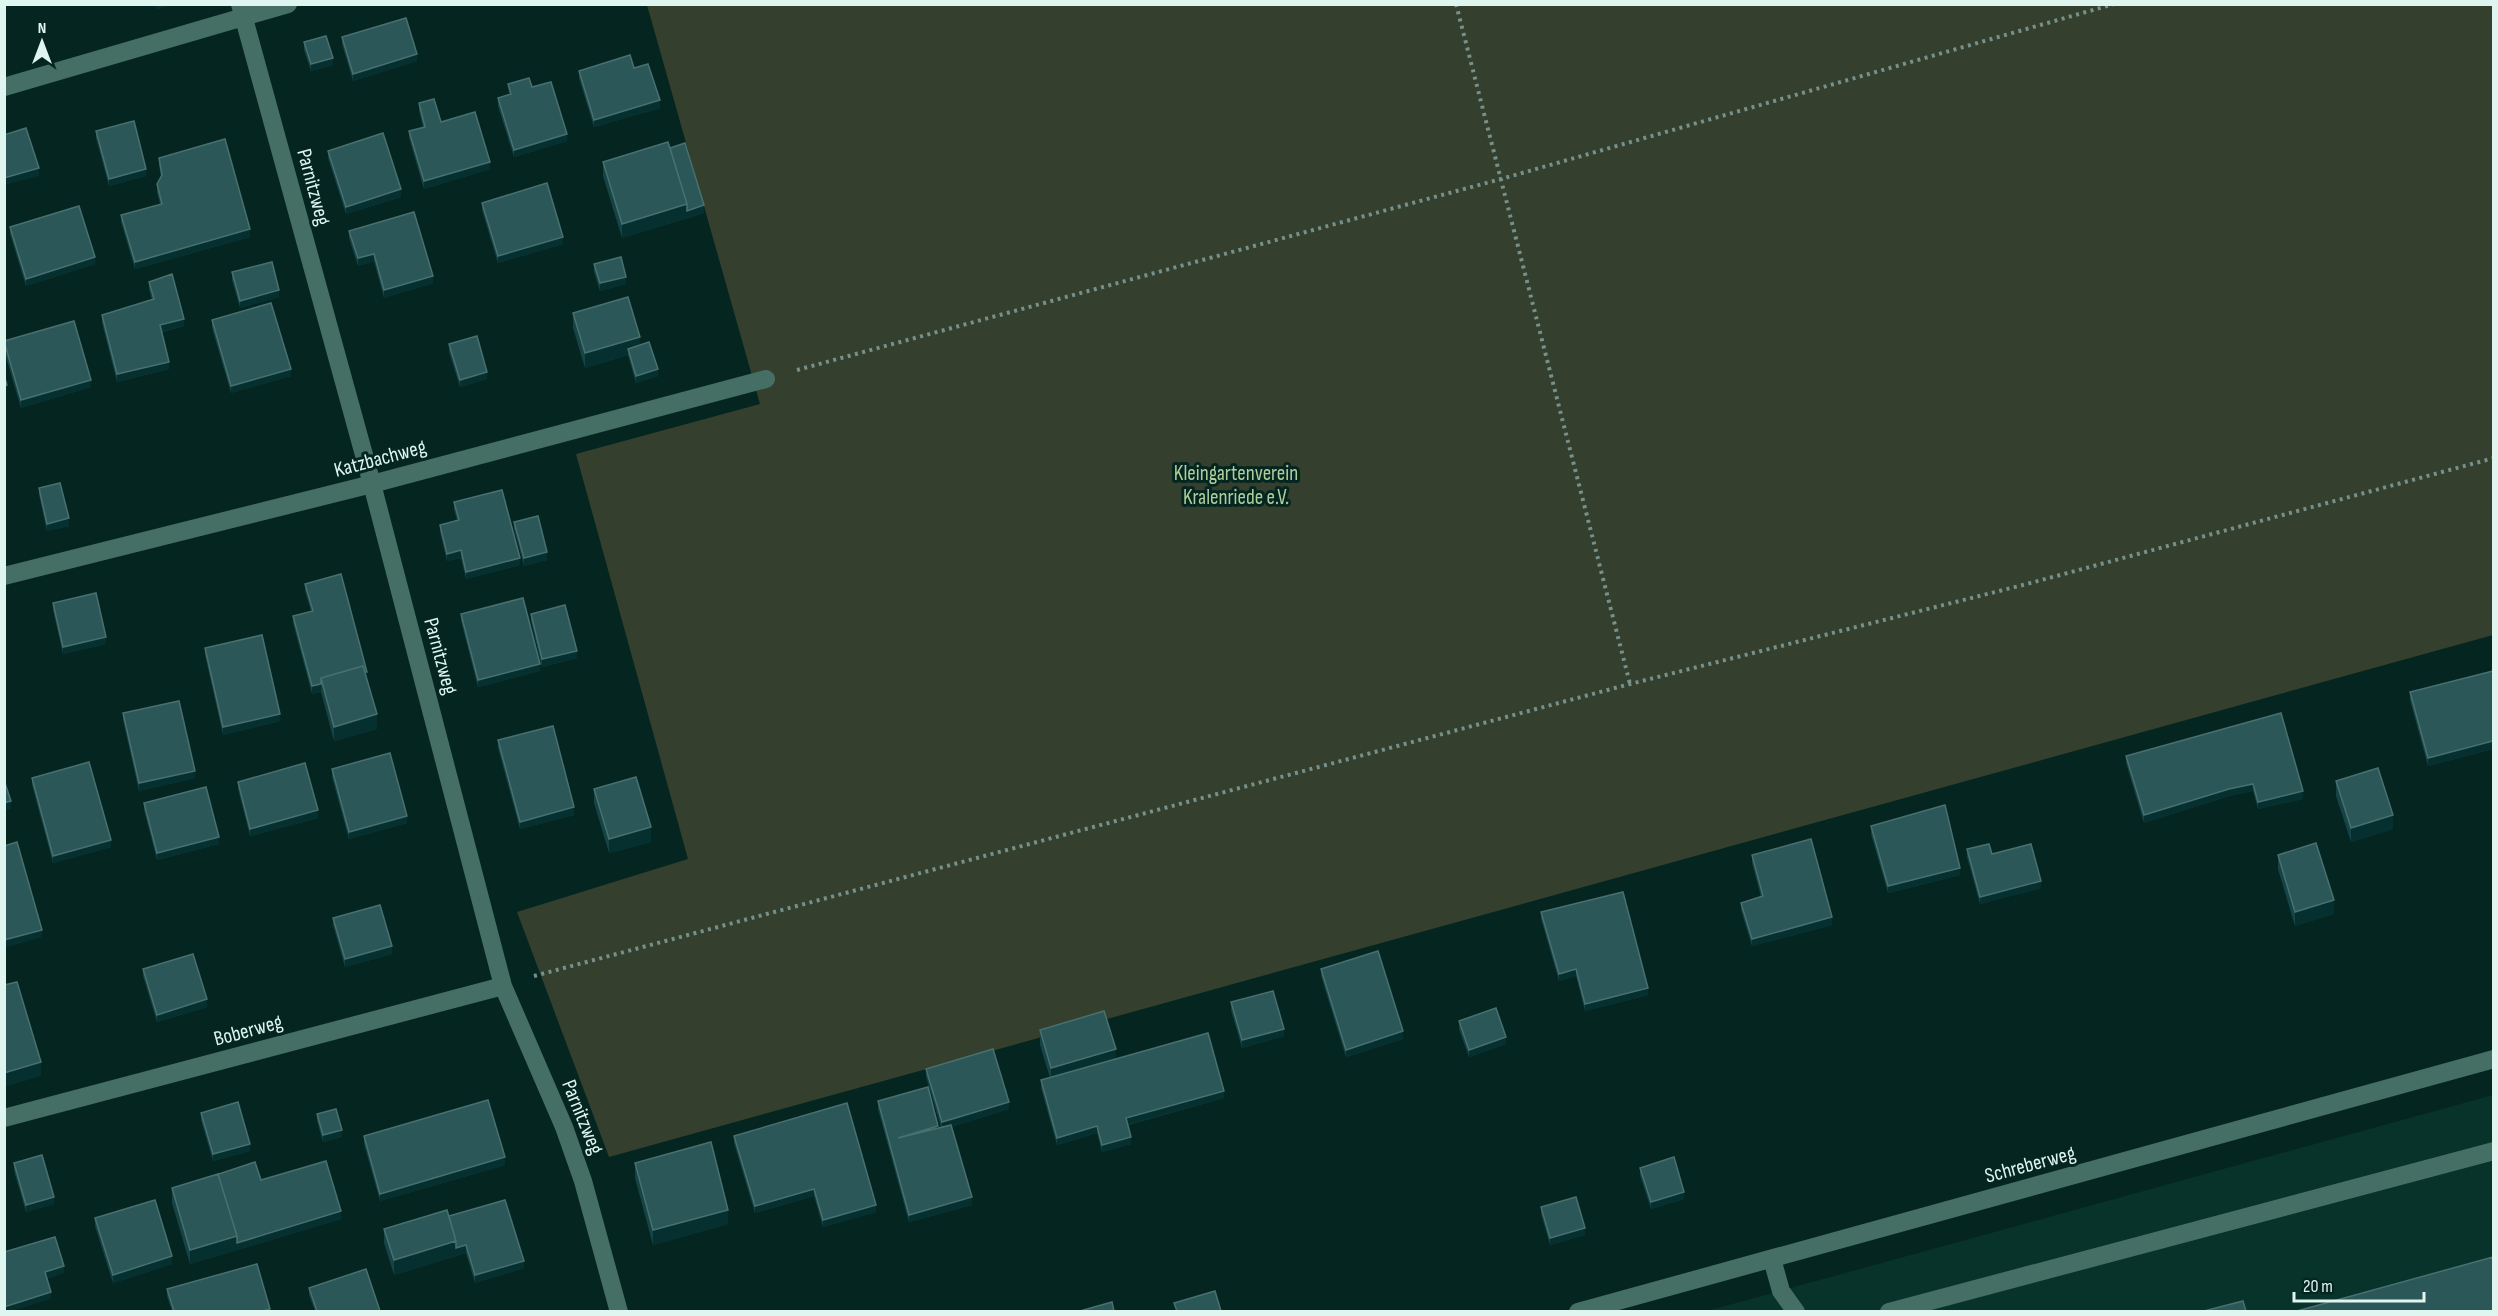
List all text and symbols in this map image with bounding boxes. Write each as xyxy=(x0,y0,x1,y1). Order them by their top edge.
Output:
north arrow xyxy=(12,12,72,72)
text: N xyxy=(38,19,46,38)
street label: Parnitzweg xyxy=(291,146,336,228)
street label: Katzbachweg xyxy=(331,434,429,483)
park label: Kleingartenverein Kralenriede e.V. xyxy=(1174,461,1298,510)
street label: Parnitzweg xyxy=(418,615,463,697)
street label: Boberweg xyxy=(211,1009,285,1052)
street label: Parnitzweg xyxy=(556,1076,609,1158)
street label: Schreberweg xyxy=(1982,1140,2078,1189)
scale bar xyxy=(2294,1265,2424,1303)
text: 20 m xyxy=(2303,1276,2333,1297)

